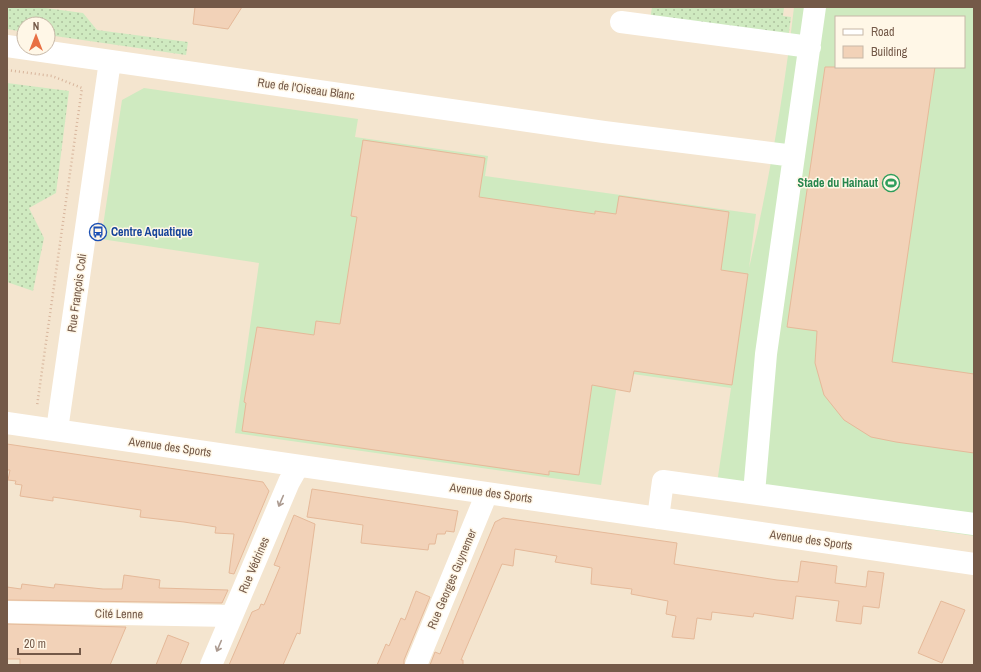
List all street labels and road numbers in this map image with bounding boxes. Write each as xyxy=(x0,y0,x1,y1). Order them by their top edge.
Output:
street label: Rue de l'Oiseau Blanc xyxy=(257,74,356,104)
street label: Rue François Coli xyxy=(64,253,90,333)
street label: Avenue des Sports xyxy=(127,433,212,461)
street label: Avenue des Sports xyxy=(448,479,533,507)
street label: Rue Georges Guynemer xyxy=(424,526,481,631)
street label: Avenue des Sports xyxy=(768,526,853,554)
street label: Rue Védrines xyxy=(235,534,273,596)
street label: Cité Lenne xyxy=(95,606,143,622)

